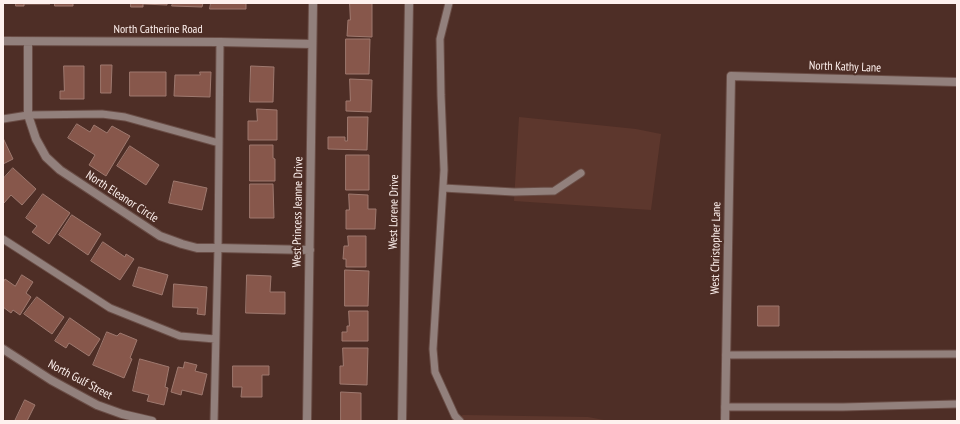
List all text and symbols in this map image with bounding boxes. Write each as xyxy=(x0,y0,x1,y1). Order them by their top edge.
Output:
street label: North Catherine Road xyxy=(113,23,203,37)
street label: North Kathy Lane xyxy=(809,59,881,75)
street label: West Princess Jeanne Drive xyxy=(290,156,306,268)
street label: North Eleanor Circle xyxy=(83,168,161,226)
street label: West Lorene Drive xyxy=(386,174,402,250)
street label: West Christopher Lane xyxy=(708,202,724,294)
street label: North Gulf Street xyxy=(45,357,115,403)

